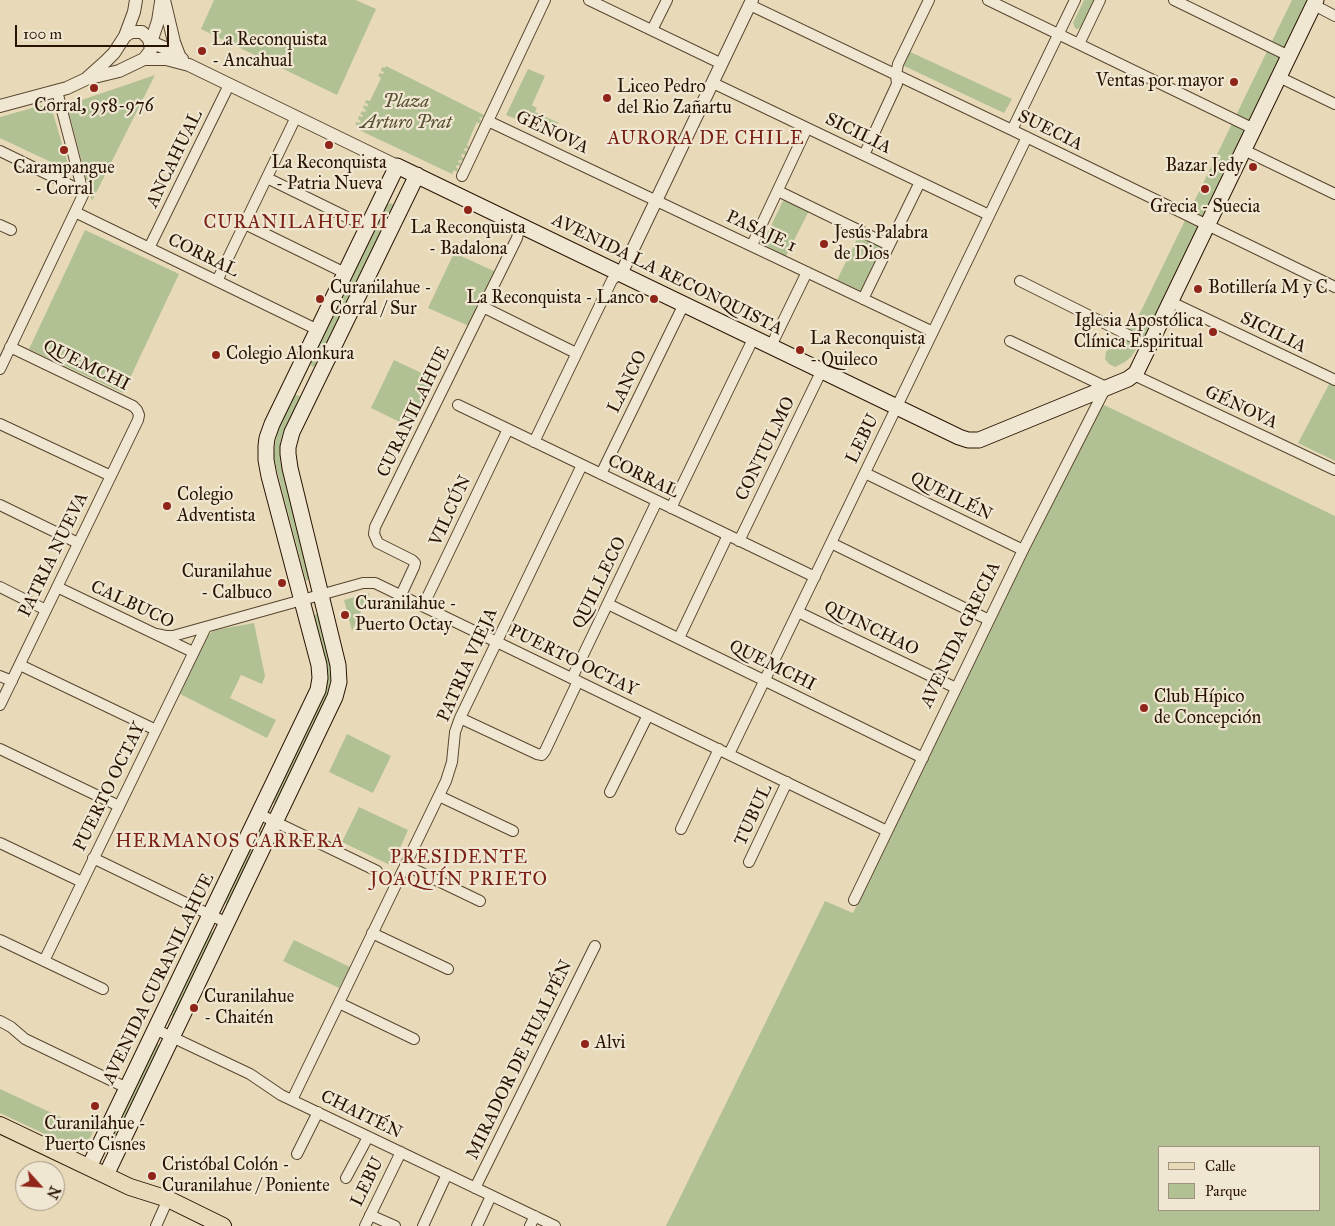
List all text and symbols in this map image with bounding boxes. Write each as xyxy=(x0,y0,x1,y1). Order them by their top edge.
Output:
scale bar xyxy=(18,15,171,47)
text: 100 m xyxy=(23,25,62,43)
place label: La Reconquista - Ancahual xyxy=(212,30,327,72)
marker: La Reconquista - Ancahual xyxy=(196,45,208,57)
place label: Ventas por mayor xyxy=(1096,71,1224,93)
marker: Ventas por mayor xyxy=(1228,76,1240,88)
place label: Liceo Pedro del Rio Zañartu xyxy=(617,77,732,120)
marker: Corral, 958-976 xyxy=(88,82,100,94)
park label: Plaza Arturo Prat xyxy=(361,92,451,134)
marker: Liceo Pedro del Rio Zañartu xyxy=(601,92,613,104)
place label: Corral, 958-976 xyxy=(34,96,154,118)
street label: SUECIA xyxy=(1014,106,1086,156)
street label: ANCAHUAL xyxy=(142,107,208,211)
street label: GÉNOVA xyxy=(512,107,592,159)
street label: SICILIA xyxy=(821,109,895,159)
district label: AURORA DE CHILE xyxy=(606,128,806,150)
marker: La Reconquista - Patria Nueva xyxy=(323,139,335,151)
marker: Carampangue - Corral xyxy=(58,144,70,156)
place label: La Reconquista - Patria Nueva xyxy=(271,153,387,195)
place label: Bazar Jedy xyxy=(1165,156,1243,178)
place label: Carampangue - Corral xyxy=(13,158,115,200)
marker: Bazar Jedy xyxy=(1247,161,1259,173)
marker: Grecia - Suecia xyxy=(1199,183,1211,195)
place label: Grecia - Suecia xyxy=(1150,197,1260,219)
marker: La Reconquista - Badalona xyxy=(462,204,474,216)
street label: PASAJE 1 xyxy=(722,206,800,258)
street label: AVENIDA LA RECONQUISTA xyxy=(548,210,786,340)
district label: CURANILAHUE II xyxy=(202,212,390,234)
place label: La Reconquista - Badalona xyxy=(410,218,526,260)
place label: Jesús Palabra de Dios xyxy=(834,223,928,266)
street label: CORRAL xyxy=(164,230,242,282)
marker: Jesús Palabra de Dios xyxy=(818,238,830,250)
place label: Curanilahue - Corral / Sur xyxy=(330,278,432,320)
place label: Botillería M y C xyxy=(1208,278,1328,300)
marker: Botillería M y C xyxy=(1192,283,1204,295)
place label: La Reconquista - Lanco xyxy=(466,288,644,310)
marker: Curanilahue - Corral / Sur xyxy=(314,293,326,305)
marker: La Reconquista - Lanco xyxy=(648,293,660,305)
street label: SICILIA xyxy=(1236,308,1310,358)
place label: Iglesia Apostólica Clínica Espiritual xyxy=(1074,311,1203,354)
marker: Iglesia Apostólica Clínica Espiritual xyxy=(1207,326,1219,338)
place label: La Reconquista - Quileco xyxy=(810,329,925,372)
street label: QUEMCHI xyxy=(39,336,133,396)
street label: CURANILAHUE xyxy=(373,343,455,481)
place label: Colegio Alonkura xyxy=(226,344,354,366)
marker: La Reconquista - Quileco xyxy=(794,344,806,356)
street label: LANCO xyxy=(604,347,652,417)
marker: Colegio Alonkura xyxy=(210,349,222,361)
street label: GÉNOVA xyxy=(1201,382,1281,434)
street label: CONTULMO xyxy=(732,394,800,504)
street label: LEBU xyxy=(842,411,884,467)
street label: CORRAL xyxy=(604,451,682,503)
street label: QUEILÉN xyxy=(906,468,996,526)
street label: VILCÚN xyxy=(425,472,477,550)
place label: Colegio Adventista xyxy=(177,485,255,528)
street label: PATRIA NUEVA xyxy=(15,489,93,621)
marker: Colegio Adventista xyxy=(161,500,173,512)
street label: QUILLECO xyxy=(568,533,632,633)
street label: AVENIDA GRECIA xyxy=(916,558,1006,712)
place label: Curanilahue - Calbuco xyxy=(182,562,272,604)
street label: CALBUCO xyxy=(87,576,177,634)
marker: Curanilahue - Calbuco xyxy=(276,577,288,589)
place label: Curanilahue - Puerto Octay xyxy=(355,594,457,636)
street label: QUINCHAO xyxy=(820,597,922,661)
street label: PATRIA VIEJA xyxy=(433,605,503,725)
marker: Curanilahue - Puerto Octay xyxy=(339,609,351,621)
street label: PUERTO OCTAY xyxy=(505,620,641,702)
street label: QUEMCHI xyxy=(725,636,819,696)
place label: Club Hípico de Concepción xyxy=(1154,687,1261,730)
marker: Club Hípico de Concepción xyxy=(1138,702,1150,714)
street label: PUERTO OCTAY xyxy=(69,719,151,855)
street label: TUBUL xyxy=(730,781,778,849)
district label: HERMANOS CARRERA xyxy=(113,831,347,853)
district label: PRESIDENTE JOAQUÍN PRIETO xyxy=(368,847,550,891)
street label: AVENIDA CURANILAHUE xyxy=(98,870,220,1088)
street label: MIRADOR DE HUALPÉN xyxy=(462,957,578,1163)
place label: Curanilahue - Chaitén xyxy=(204,987,294,1030)
marker: Curanilahue - Chaitén xyxy=(188,1002,200,1014)
place label: Alvi xyxy=(595,1033,625,1055)
marker: Alvi xyxy=(579,1038,591,1050)
street label: CHAITÉN xyxy=(317,1086,405,1144)
marker: Curanilahue - Puerto Cisnes xyxy=(89,1100,101,1112)
place label: Curanilahue - Puerto Cisnes xyxy=(44,1114,146,1156)
legend xyxy=(1158,1146,1320,1211)
street label: LEBU xyxy=(347,1154,389,1210)
place label: Cristóbal Colón - Curanilahue / Poniente xyxy=(162,1155,330,1198)
text: Calle xyxy=(1205,1157,1236,1175)
north arrow xyxy=(15,1161,65,1211)
marker: Cristóbal Colón - Curanilahue / Poniente xyxy=(146,1170,158,1182)
text: Parque xyxy=(1205,1182,1247,1200)
text: N xyxy=(43,1183,63,1201)

